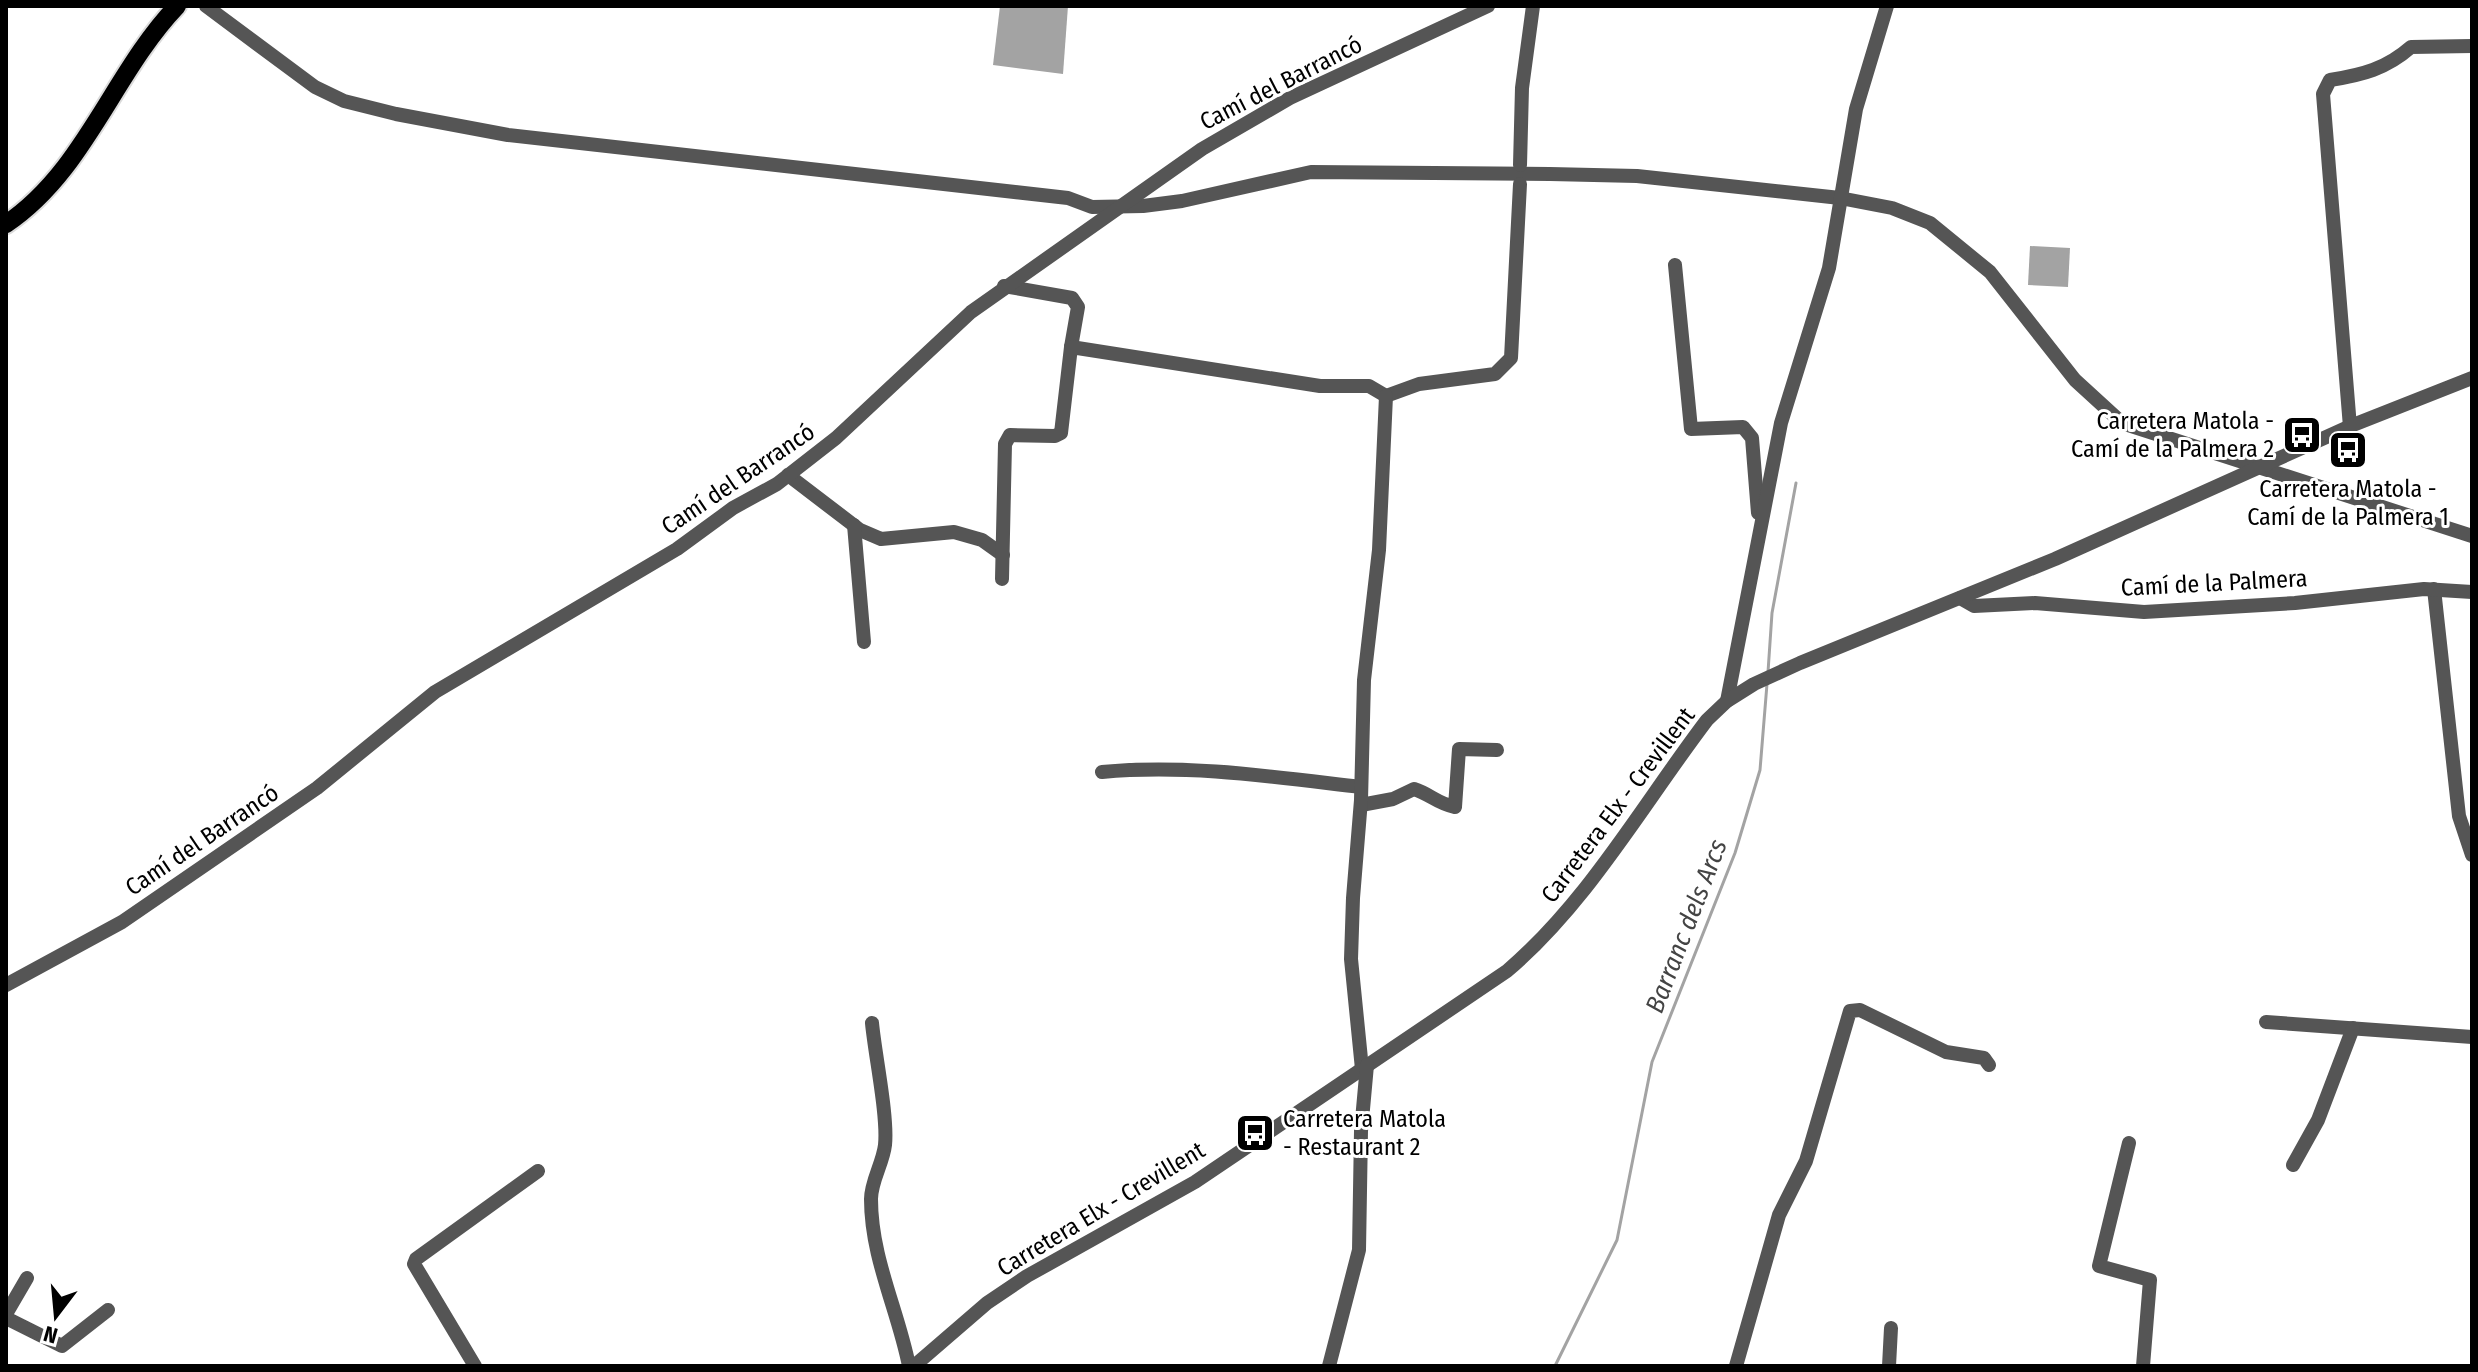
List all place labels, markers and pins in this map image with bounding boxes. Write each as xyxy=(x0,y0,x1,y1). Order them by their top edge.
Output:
place label: Carretera Matola - Camí de la Palmera 2 xyxy=(2071,407,2274,463)
bus stop icon: Carretera Matola - Camí de la Palmera 2 xyxy=(2281,414,2323,456)
bus stop icon: Carretera Matola - Camí de la Palmera 1 xyxy=(2327,429,2369,471)
place label: Carretera Matola - Camí de la Palmera 1 xyxy=(2247,475,2449,531)
place label: Carretera Matola - Restaurant 2 xyxy=(1283,1105,1446,1161)
bus stop icon: Carretera Matola - Restaurant 2 xyxy=(1234,1112,1276,1154)

